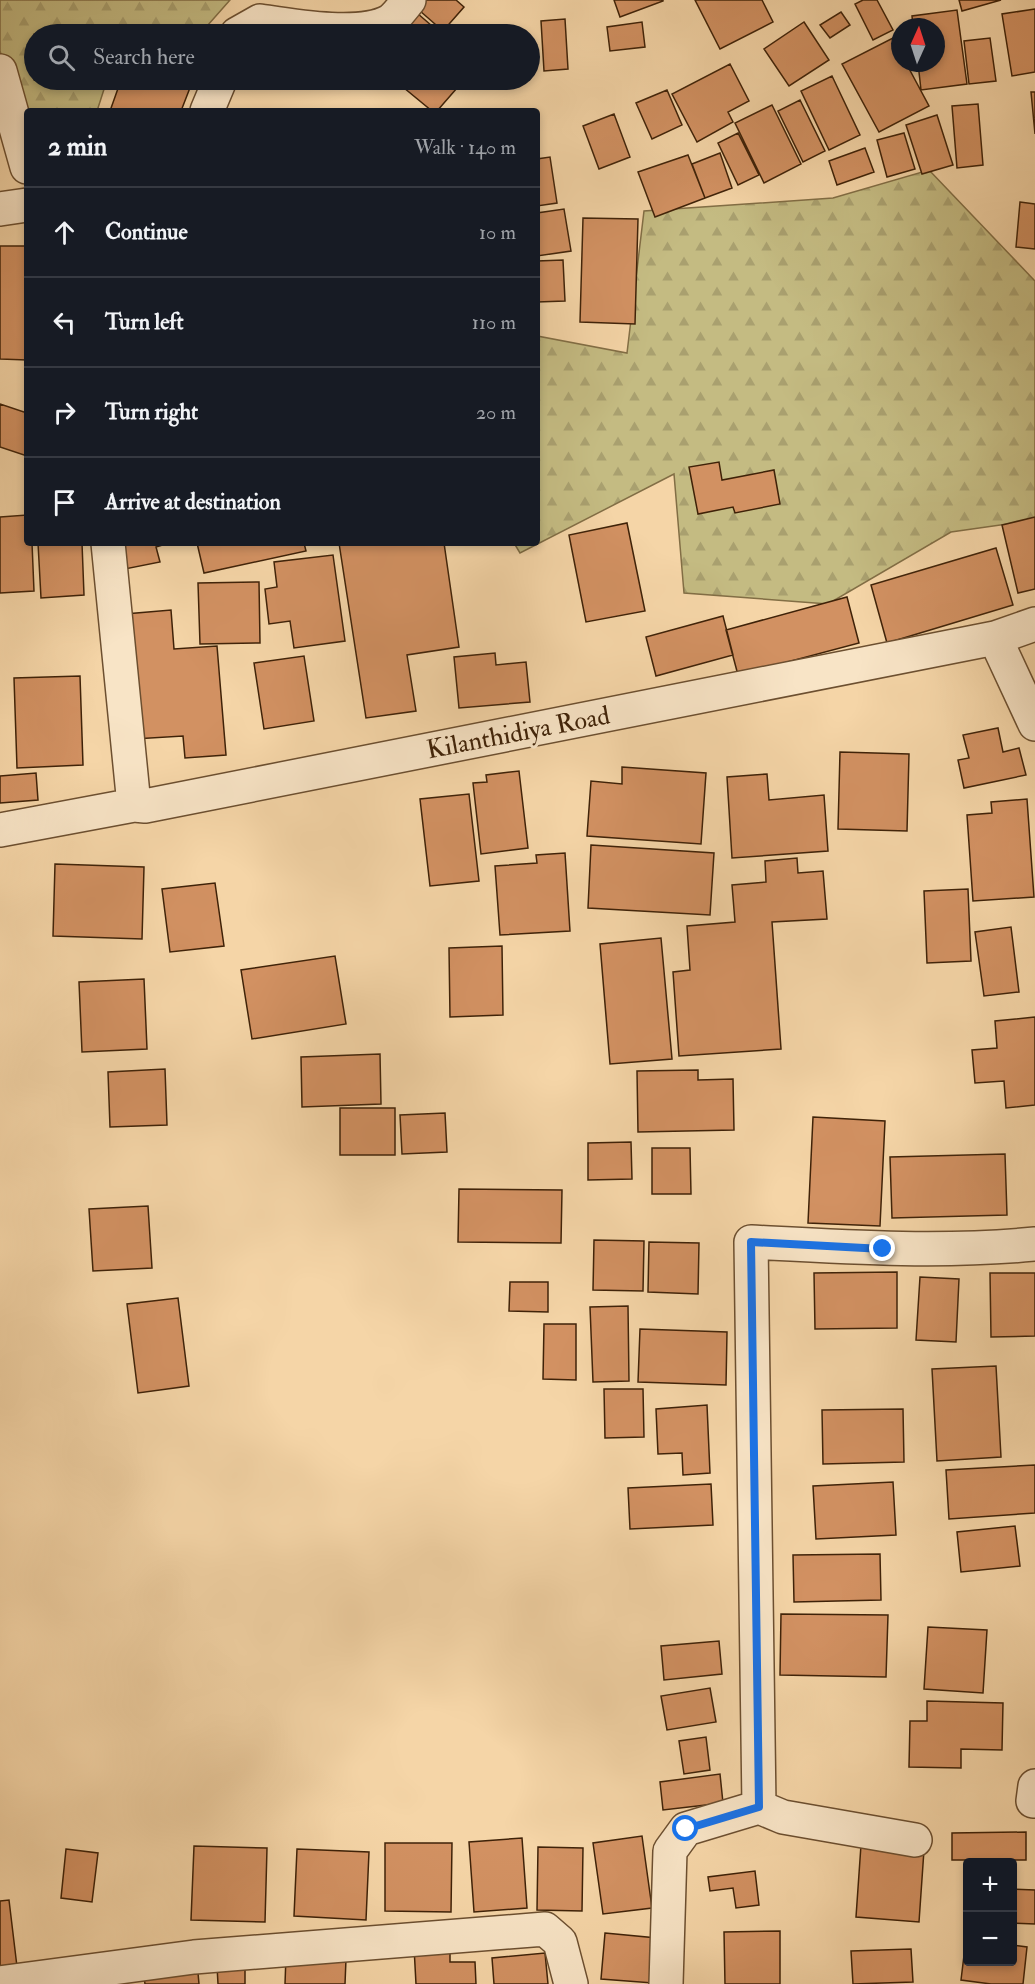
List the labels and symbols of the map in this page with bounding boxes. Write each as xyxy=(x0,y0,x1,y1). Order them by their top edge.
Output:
north arrow xyxy=(891,18,945,72)
street label: Kilanthidiya Road xyxy=(424,699,613,766)
route end xyxy=(869,1235,895,1261)
route start xyxy=(672,1815,698,1841)

